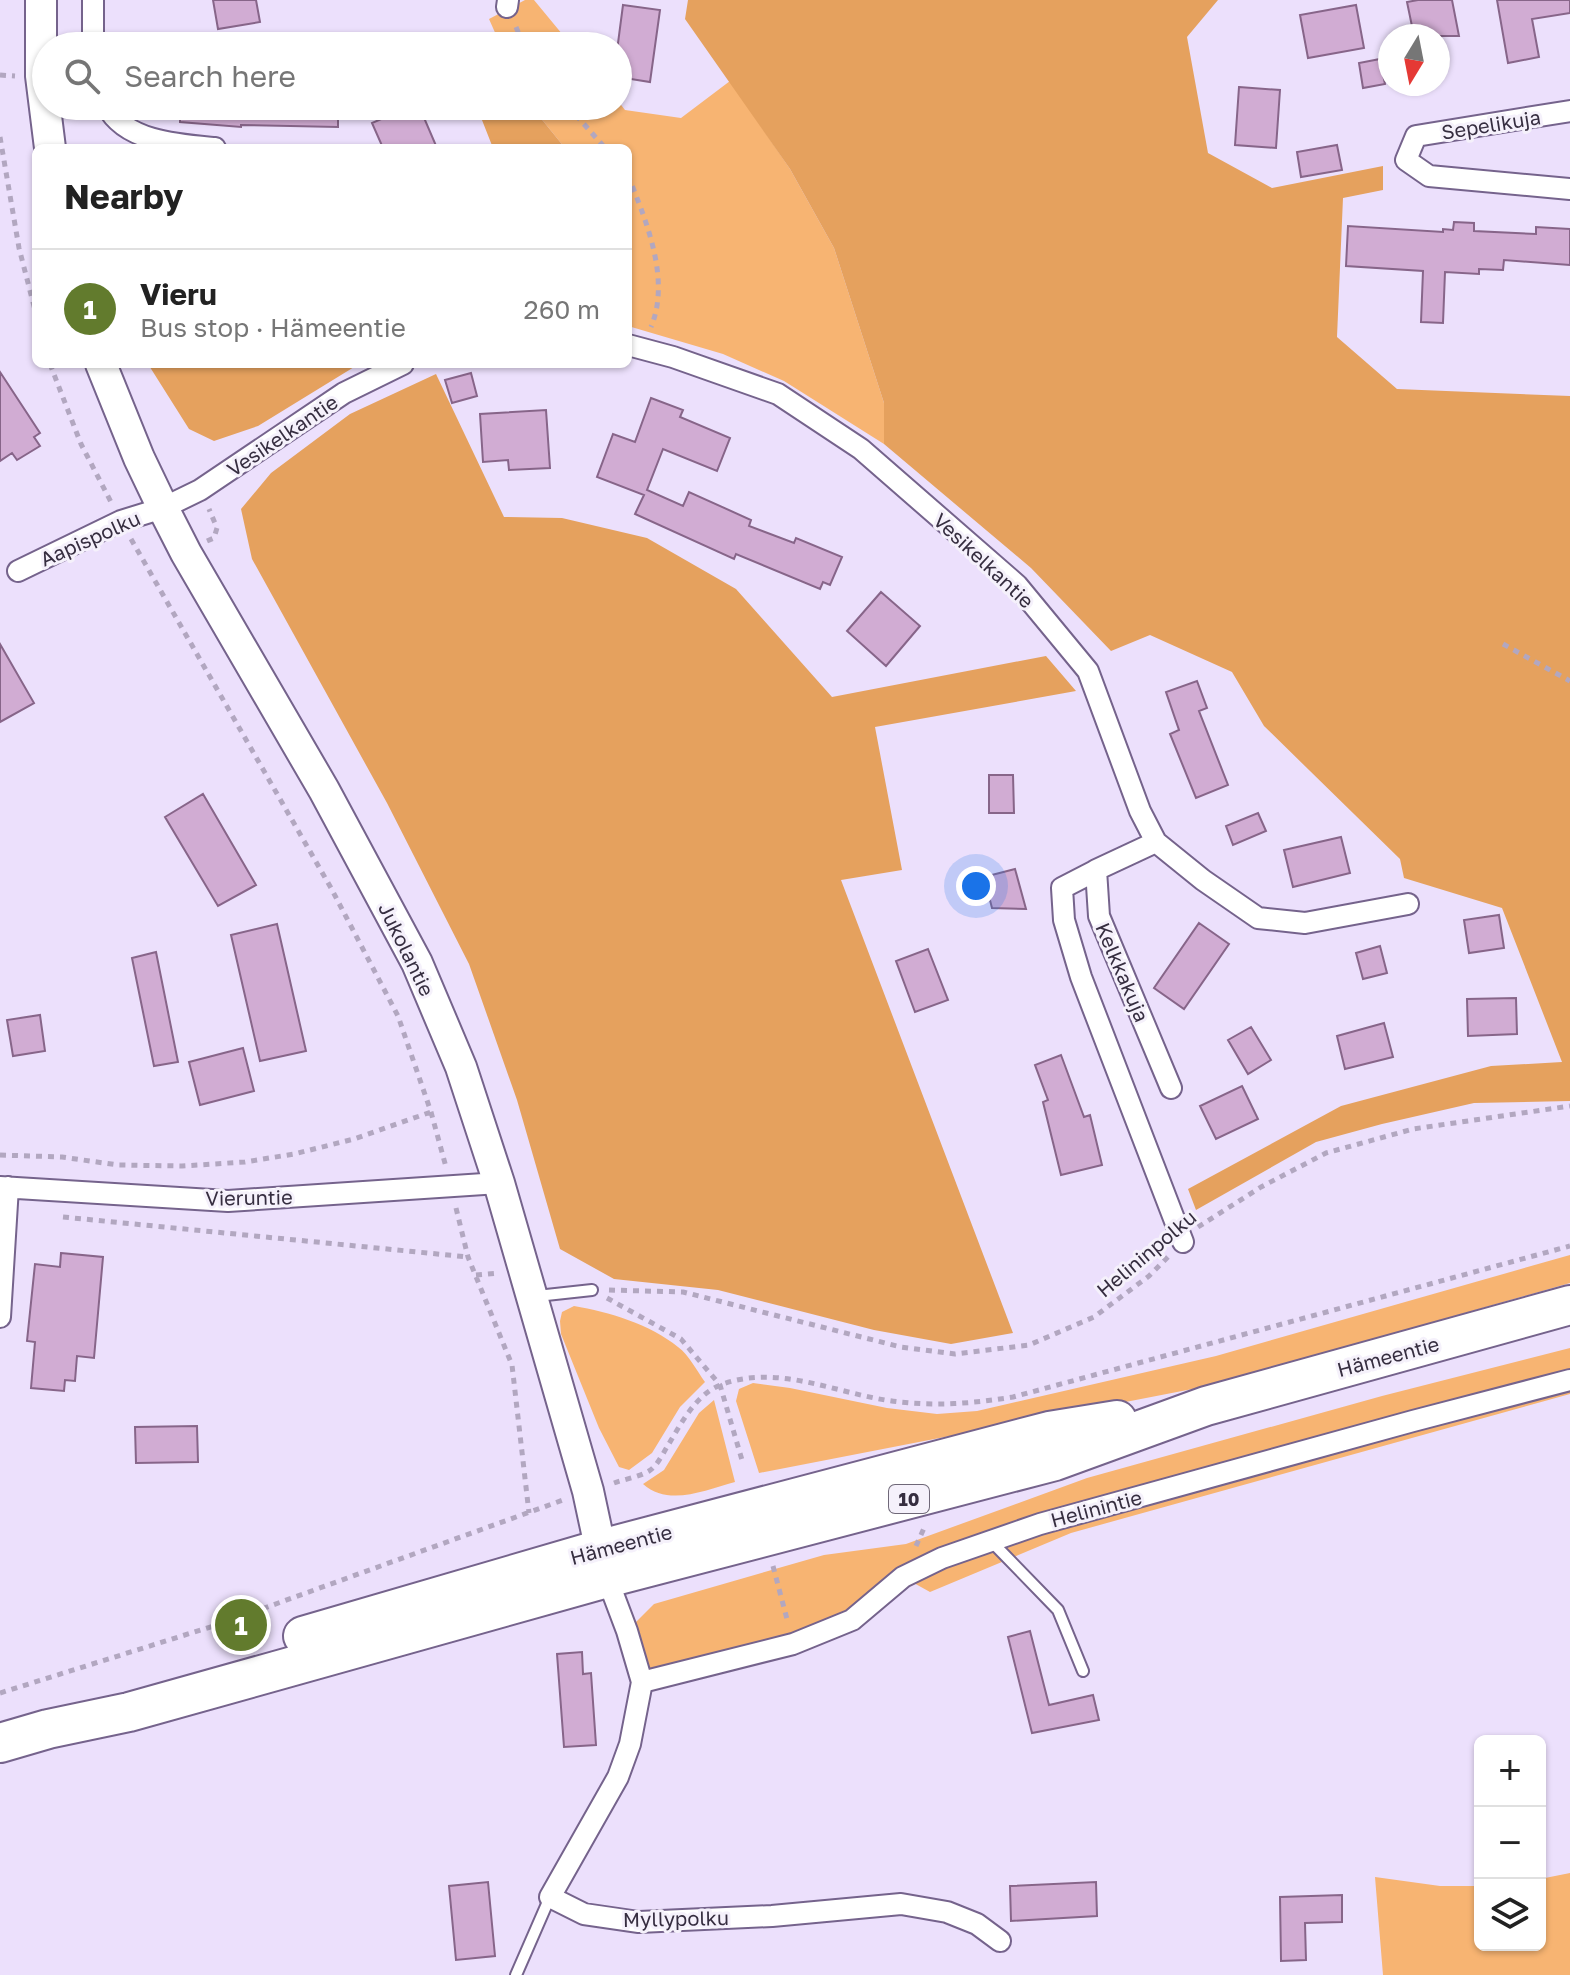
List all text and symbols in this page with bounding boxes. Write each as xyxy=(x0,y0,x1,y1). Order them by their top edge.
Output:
north arrow xyxy=(1378,24,1450,96)
search box xyxy=(32,32,632,120)
icon: search xyxy=(60,54,104,98)
text: Search here xyxy=(124,58,296,94)
street label: Sepelikuja xyxy=(1440,104,1542,144)
text: Nearby xyxy=(64,176,184,216)
text: Vieru xyxy=(140,276,217,312)
text: 1 xyxy=(83,294,97,325)
text: 260 m xyxy=(524,294,600,325)
text: Bus stop · Hämeentie xyxy=(140,312,406,343)
street label: Vesikelkantie xyxy=(222,389,342,481)
street label: Aapispolku xyxy=(36,505,144,571)
street label: Vesikelkantie xyxy=(929,508,1039,612)
your location xyxy=(956,866,996,906)
street label: Jukolantie xyxy=(374,898,440,1000)
street label: Kelkkakuja xyxy=(1091,919,1155,1025)
street label: Vieruntie xyxy=(205,1184,293,1210)
street label: Helininpolku xyxy=(1091,1204,1201,1302)
street label: Hämeentie xyxy=(1334,1331,1442,1381)
street label: Helinintie xyxy=(1048,1484,1144,1532)
road number: 10 xyxy=(889,1485,929,1513)
street label: Hämeentie xyxy=(567,1519,675,1569)
pin: 1 xyxy=(215,1595,267,1655)
map controls xyxy=(1474,1735,1546,1951)
button: + xyxy=(1474,1735,1546,1807)
button: − xyxy=(1474,1807,1546,1879)
button: layers xyxy=(1474,1879,1546,1951)
street label: Myllypolku xyxy=(623,1905,729,1931)

